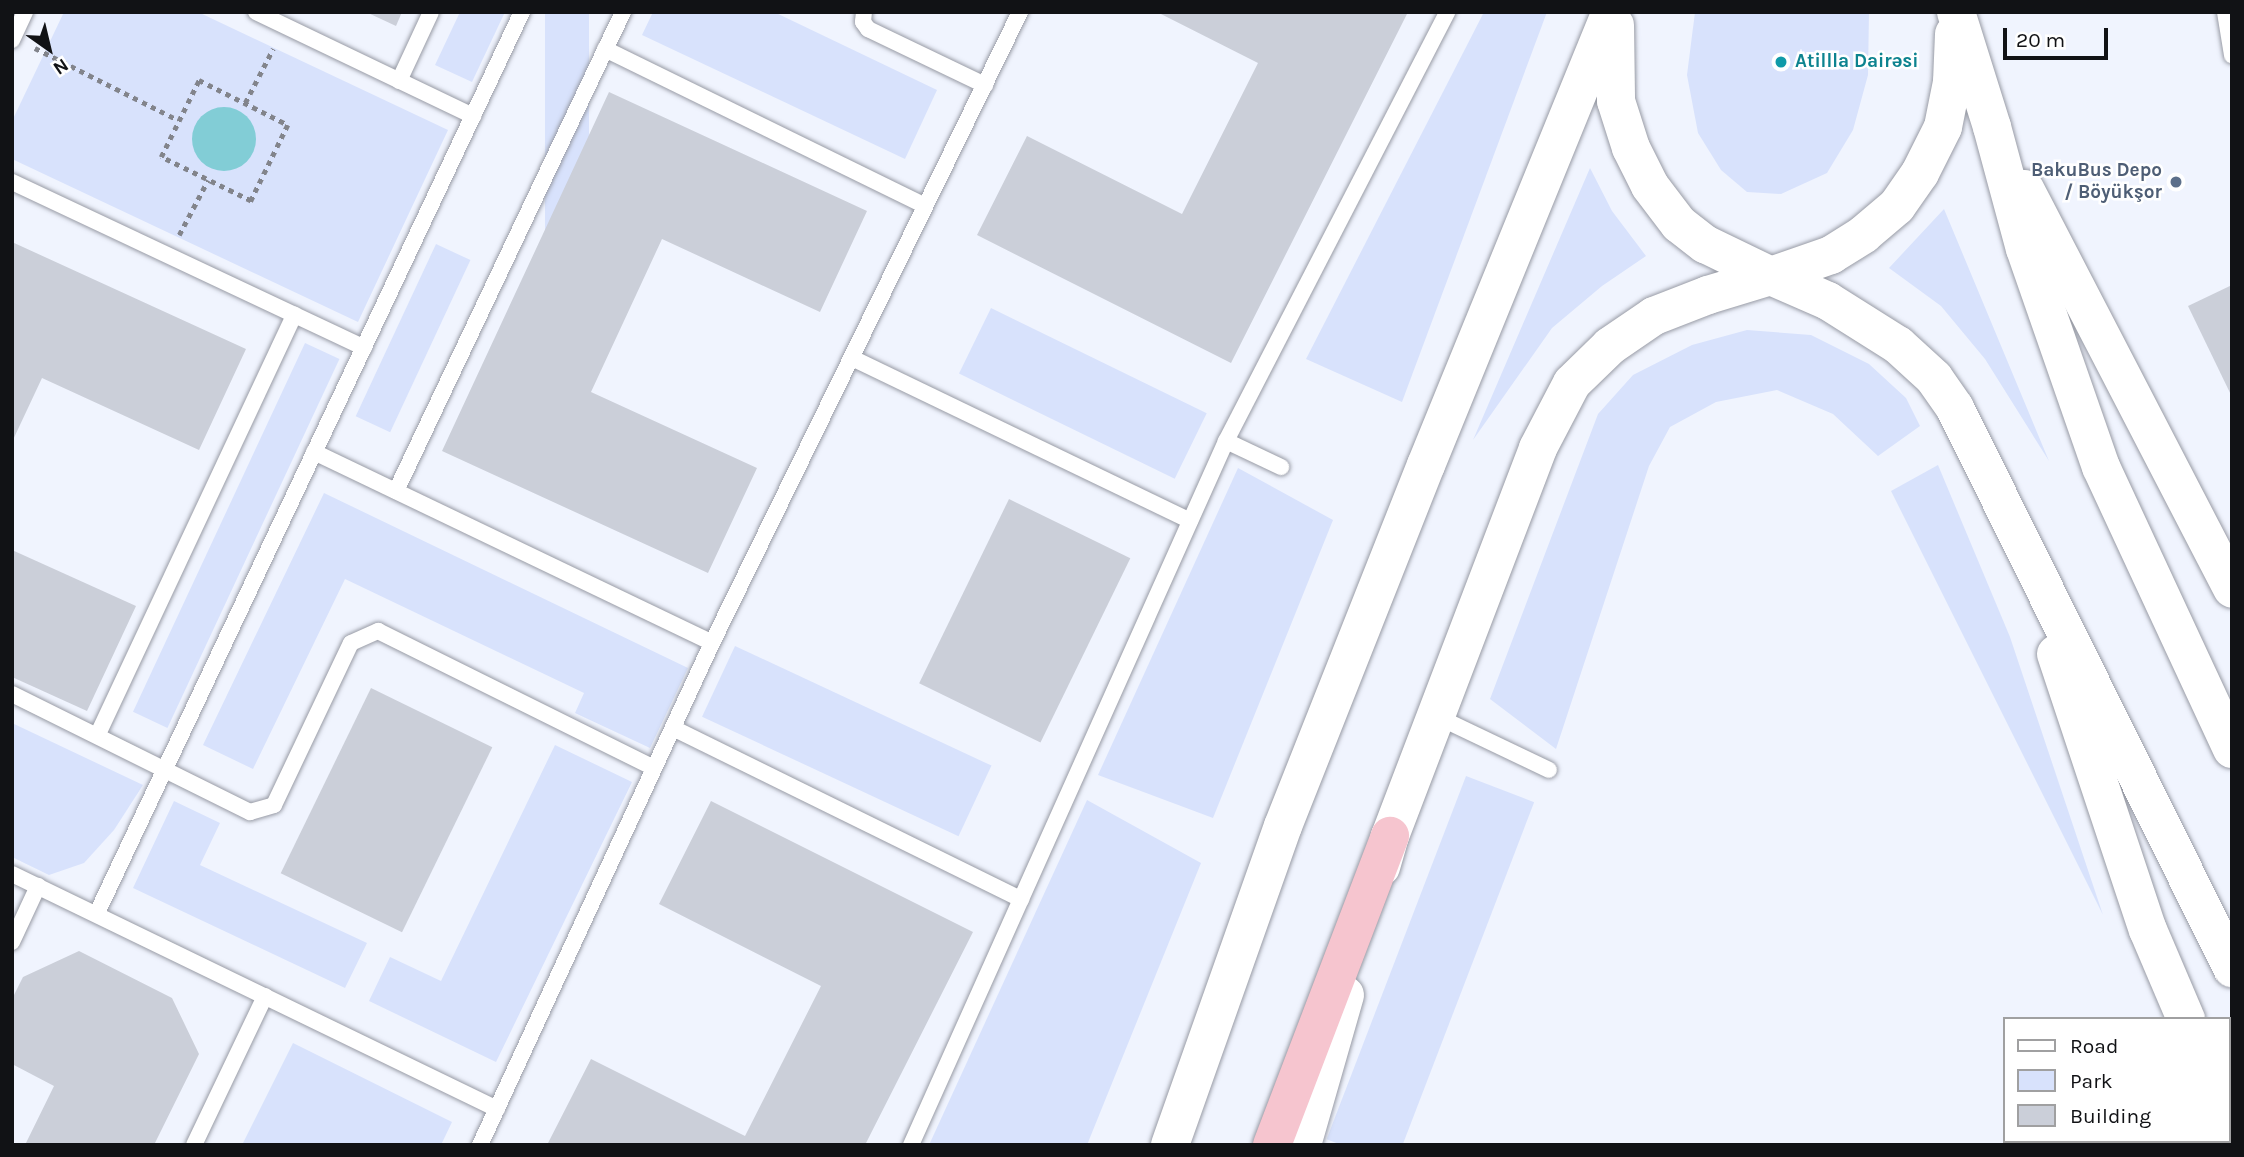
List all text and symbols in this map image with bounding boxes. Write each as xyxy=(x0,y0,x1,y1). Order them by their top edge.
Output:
north arrow xyxy=(14,14,84,84)
scale bar xyxy=(2006,14,2111,58)
text: 20 m xyxy=(2016,28,2065,52)
place label: Atillla Dairəsi xyxy=(1795,51,1919,73)
text: N xyxy=(49,53,73,79)
marker: Atillla Dairəsi xyxy=(1773,54,1789,70)
place label: BakuBus Depo / Böyükşor xyxy=(2031,160,2162,204)
marker: BakuBus Depo / Böyükşor xyxy=(2168,174,2184,190)
legend xyxy=(2002,1017,2230,1143)
text: Road xyxy=(2070,1034,2118,1058)
text: Park xyxy=(2070,1069,2113,1093)
text: Building xyxy=(2070,1104,2151,1128)

